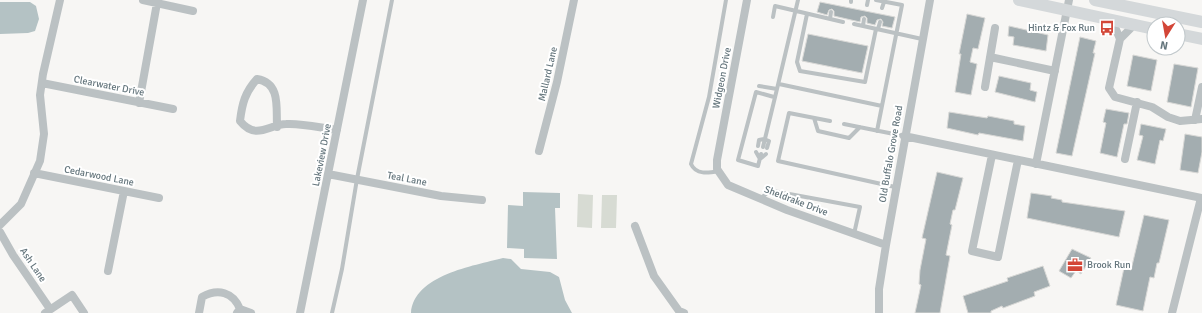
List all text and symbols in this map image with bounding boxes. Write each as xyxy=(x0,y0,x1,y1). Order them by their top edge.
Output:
north arrow xyxy=(1146,16,1186,56)
bus stop icon: Hintz & Fox Run xyxy=(1098,19,1116,37)
place label: Hintz & Fox Run xyxy=(1028,22,1095,34)
text: N xyxy=(1159,38,1169,52)
street label: Mallard Lane xyxy=(536,45,560,103)
street label: Widgeon Drive xyxy=(710,46,734,110)
street label: Clearwater Drive xyxy=(73,73,145,99)
street label: Old Buffalo Grove Road xyxy=(877,105,905,203)
street label: Lakeview Drive xyxy=(310,123,334,187)
street label: Cedarwood Lane xyxy=(63,163,135,189)
street label: Teal Lane xyxy=(386,169,428,189)
street label: Sheldrake Drive xyxy=(762,183,830,219)
street label: Ash Lane xyxy=(17,246,49,284)
office icon: Brook Run xyxy=(1066,256,1084,274)
place label: Brook Run xyxy=(1087,259,1131,271)

